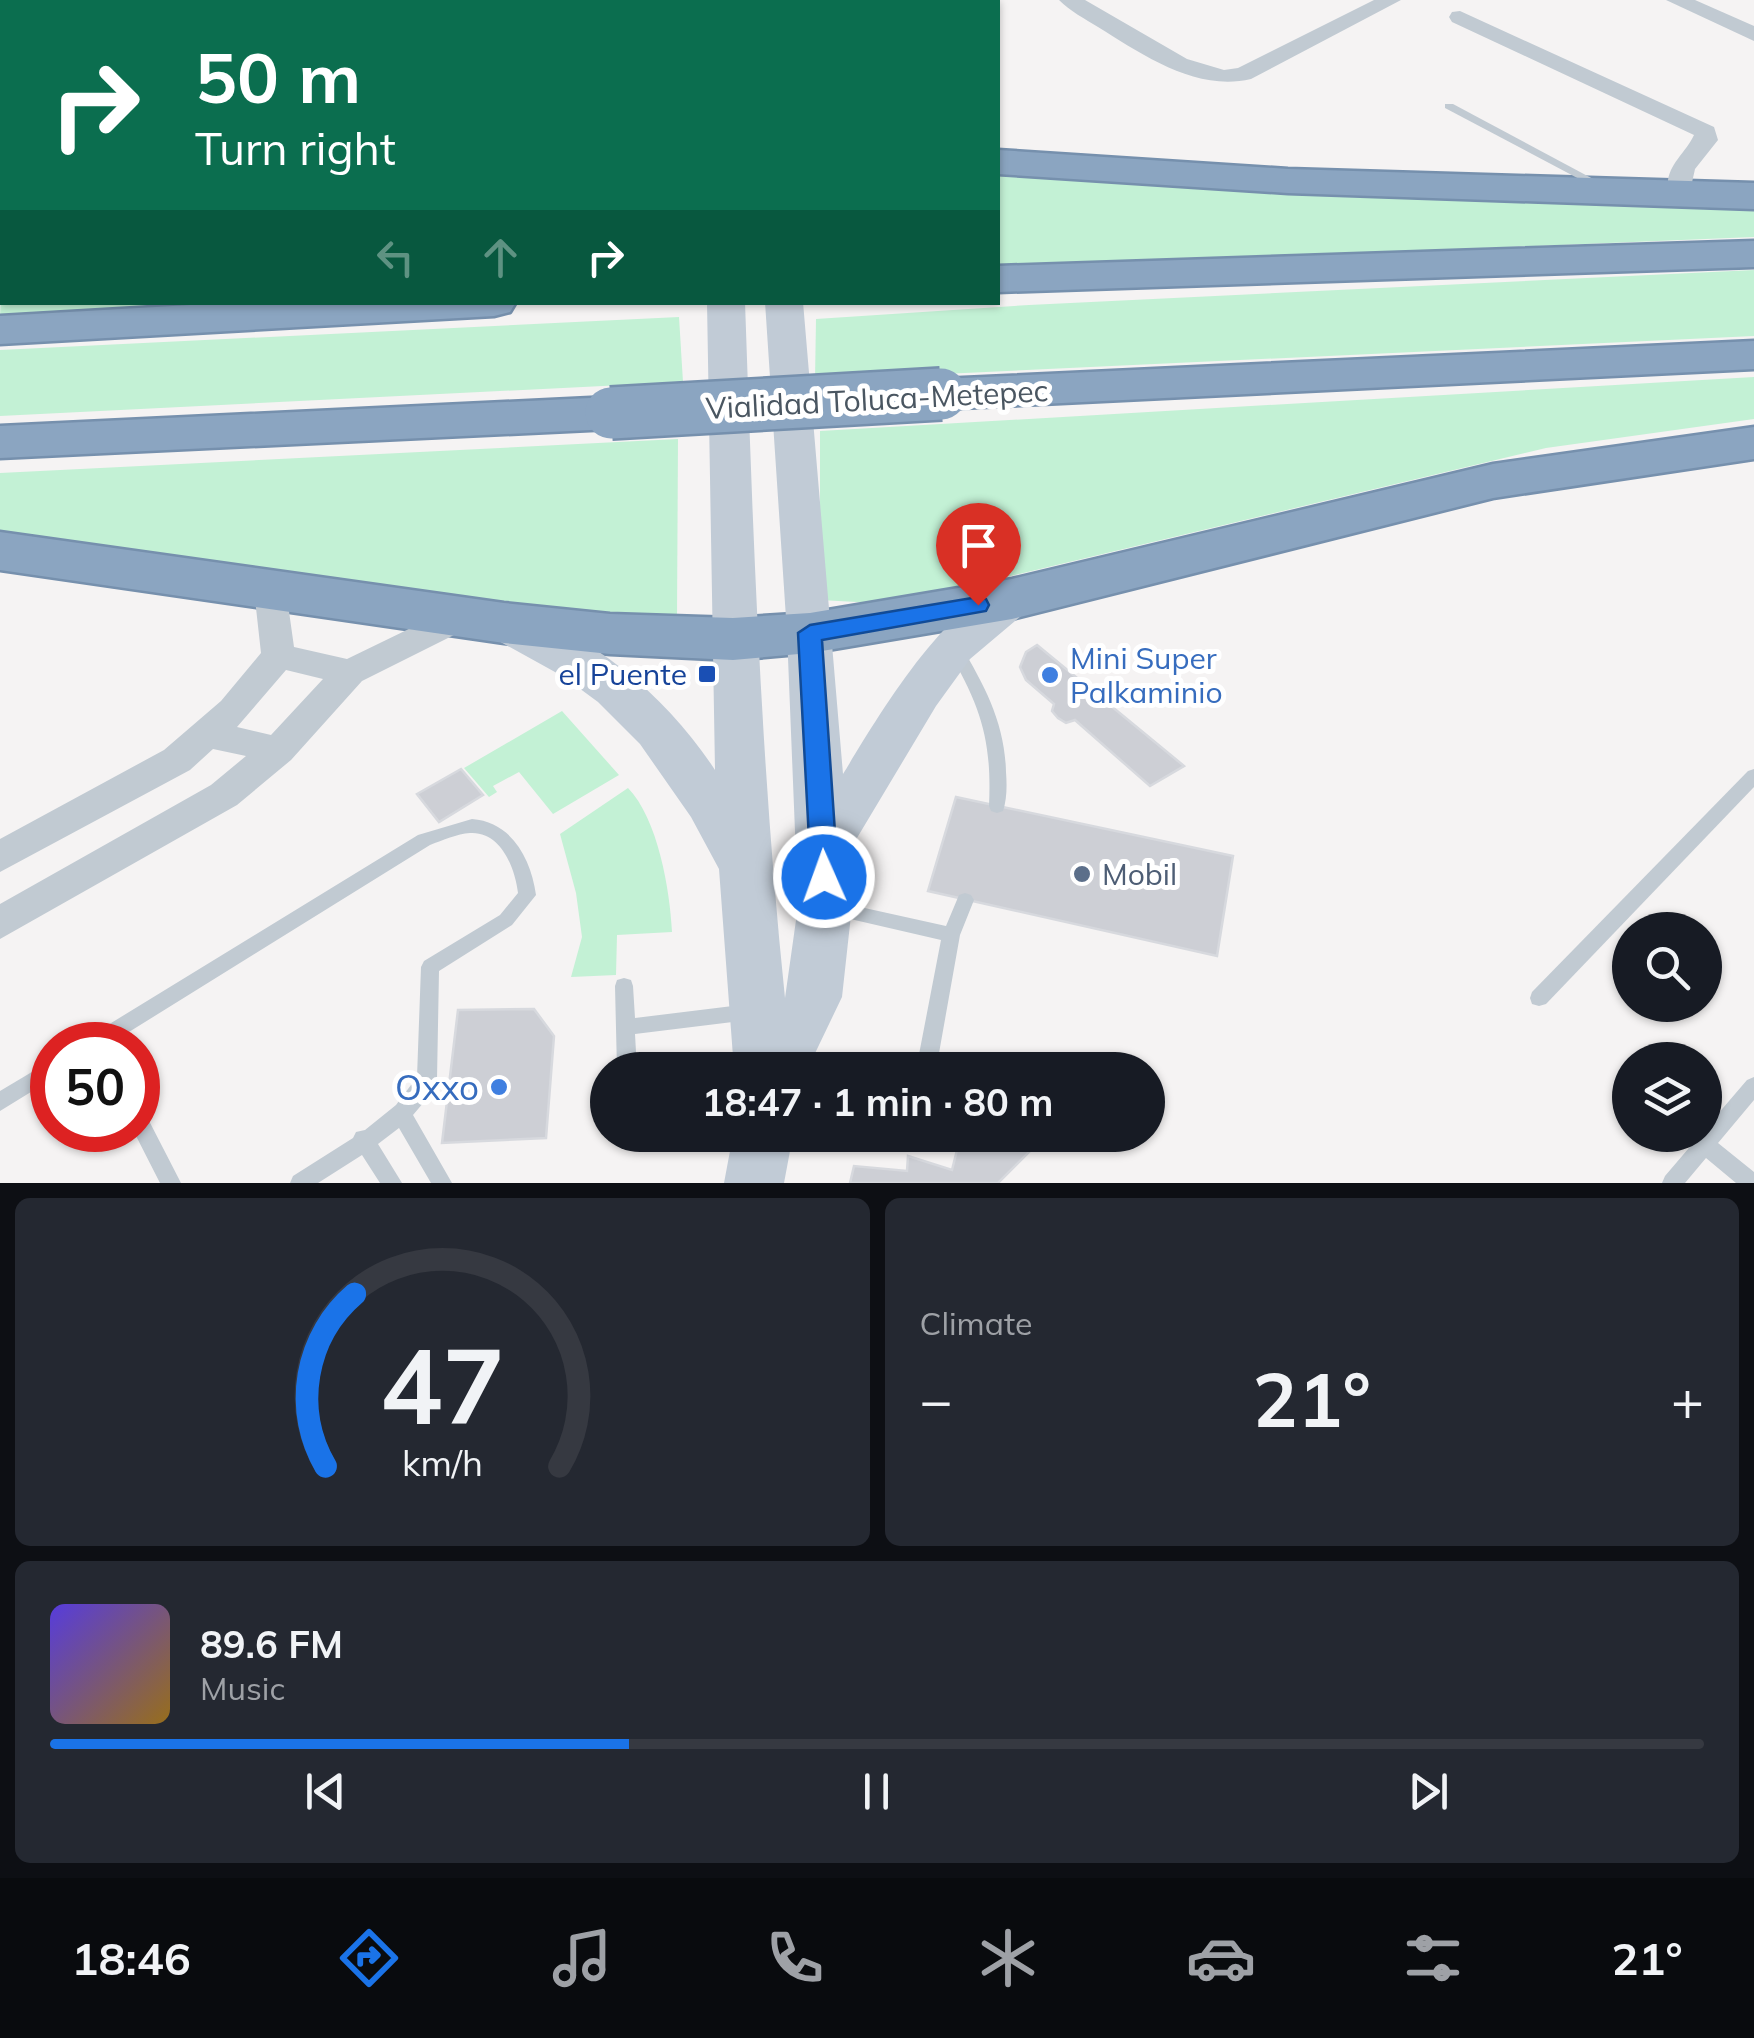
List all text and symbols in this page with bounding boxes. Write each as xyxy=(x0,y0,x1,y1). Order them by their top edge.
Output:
text: 50 m xyxy=(195,33,361,121)
icon: right xyxy=(30,40,160,170)
text: Turn right xyxy=(195,120,396,176)
icon: left xyxy=(368,230,423,285)
icon: ahead xyxy=(473,230,528,285)
icon: right xyxy=(578,230,633,285)
street label: Vialidad Toluca-Metepec xyxy=(705,371,1049,427)
pin xyxy=(936,503,1021,606)
icon: arrive xyxy=(951,518,1006,573)
place label: Mini Super Palkaminio xyxy=(1070,639,1223,711)
place label: el Puente xyxy=(558,655,687,693)
marker: el Puente xyxy=(696,663,718,685)
marker: Mini Super Palkaminio xyxy=(1039,664,1061,686)
position arrow xyxy=(772,825,876,929)
place label: Mobil xyxy=(1102,855,1177,893)
marker: Mobil xyxy=(1071,863,1093,885)
map controls xyxy=(1612,912,1722,1152)
button: search xyxy=(1612,912,1722,1022)
speed limit sign: 50 xyxy=(30,1022,160,1152)
button: layers xyxy=(1612,1042,1722,1152)
place label: Oxxo xyxy=(395,1065,479,1109)
marker: Oxxo xyxy=(488,1076,510,1098)
text: 18:47 · 1 min · 80 m xyxy=(702,1078,1053,1126)
text: Climate xyxy=(920,1303,1032,1343)
text: 47 xyxy=(380,1319,505,1450)
text: 21° xyxy=(1253,1352,1371,1446)
text: − xyxy=(920,1365,953,1434)
text: + xyxy=(1671,1365,1704,1434)
text: km/h xyxy=(402,1440,483,1485)
text: 89.6 FM xyxy=(200,1620,343,1668)
text: Music xyxy=(200,1668,285,1708)
icon: previous xyxy=(298,1764,353,1819)
icon: pause xyxy=(849,1764,904,1819)
icon: next xyxy=(1401,1764,1456,1819)
icon: directions xyxy=(334,1923,404,1993)
icon: music xyxy=(547,1923,617,1993)
icon: phone xyxy=(760,1923,830,1993)
icon: climate xyxy=(973,1923,1043,1993)
icon: car xyxy=(1186,1923,1256,1993)
icon: filters xyxy=(1398,1923,1468,1993)
text: 18:46 xyxy=(71,1930,191,1986)
text: 21° xyxy=(1611,1930,1683,1986)

